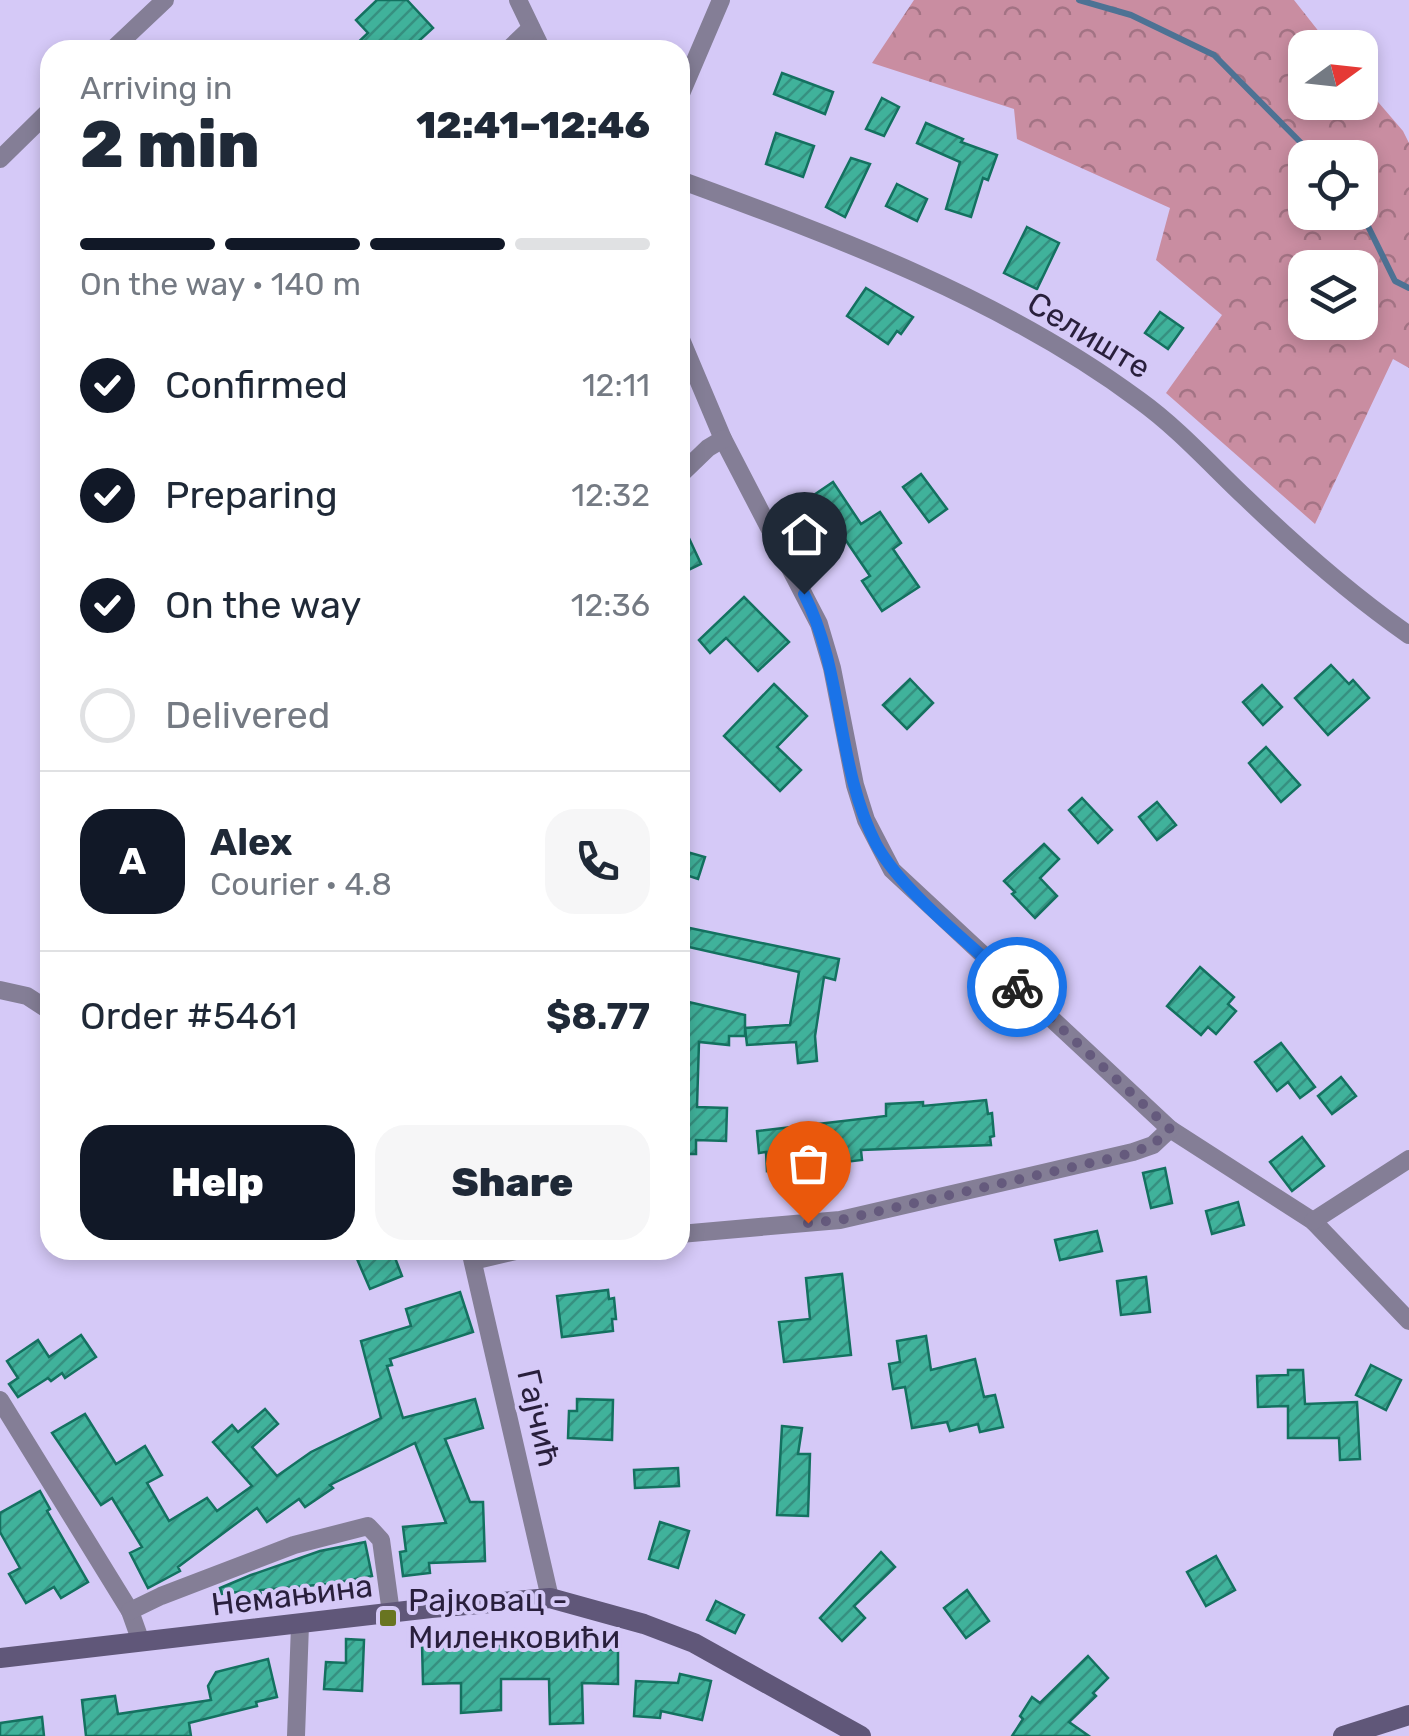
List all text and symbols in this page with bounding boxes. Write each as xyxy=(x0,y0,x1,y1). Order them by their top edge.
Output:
north arrow xyxy=(1288,30,1378,120)
map controls xyxy=(1288,30,1378,340)
text: Arriving in xyxy=(80,69,232,107)
text: 12:41–12:46 xyxy=(416,102,650,148)
text: 2 min xyxy=(80,106,260,183)
button: locate xyxy=(1288,140,1378,230)
button: layers xyxy=(1288,250,1378,340)
text: On the way · 140 m xyxy=(80,265,361,303)
street label: Селиште xyxy=(1021,284,1157,386)
icon: check xyxy=(80,358,135,413)
text: Confirmed xyxy=(165,362,348,408)
text: 12:11 xyxy=(582,366,650,404)
icon: check xyxy=(80,468,135,523)
text: Preparing xyxy=(165,472,338,518)
text: 12:32 xyxy=(571,476,650,514)
pin xyxy=(762,492,847,595)
icon: home xyxy=(777,507,832,562)
icon: check xyxy=(80,578,135,633)
text: On the way xyxy=(165,582,361,628)
text: 12:36 xyxy=(571,586,650,624)
text: Delivered xyxy=(165,692,330,738)
button: phone xyxy=(545,809,650,914)
text: Alex xyxy=(210,819,292,865)
text: A xyxy=(119,838,146,884)
text: Courier · 4.8 xyxy=(210,865,392,903)
courier xyxy=(967,937,1067,1037)
icon: bike xyxy=(990,960,1045,1015)
text: Order #5461 xyxy=(80,993,297,1039)
text: $8.77 xyxy=(546,993,650,1039)
pin xyxy=(766,1121,851,1224)
button: Help xyxy=(80,1125,355,1240)
button: Share xyxy=(375,1125,650,1240)
icon: bag xyxy=(781,1136,836,1191)
street label: Гајчић xyxy=(509,1365,569,1471)
street label: Немањина xyxy=(209,1566,375,1624)
place label: Рајковац - Миленковићи xyxy=(408,1581,620,1656)
marker: Рајковац - Миленковићи xyxy=(377,1607,399,1629)

